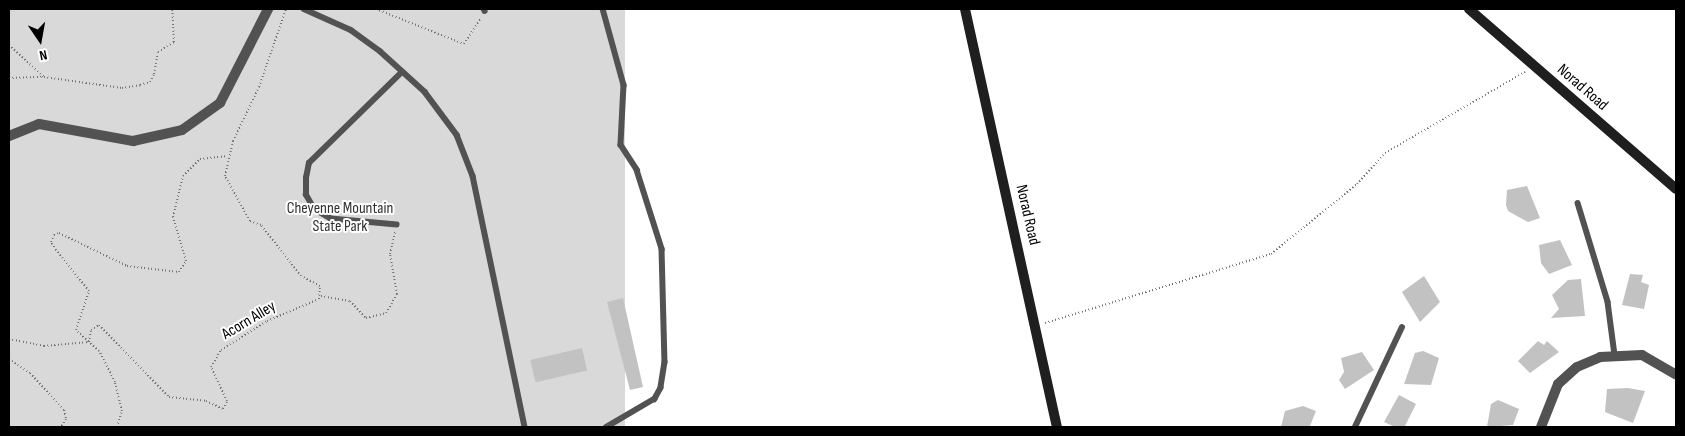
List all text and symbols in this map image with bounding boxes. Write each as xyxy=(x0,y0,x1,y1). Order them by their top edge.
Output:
north arrow xyxy=(15,15,65,65)
text: N xyxy=(38,46,49,64)
street label: Norad Road xyxy=(1553,61,1611,115)
street label: Norad Road xyxy=(1011,183,1043,247)
park label: Cheyenne Mountain State Park xyxy=(287,199,393,237)
street label: Acorn Alley xyxy=(219,297,279,345)

